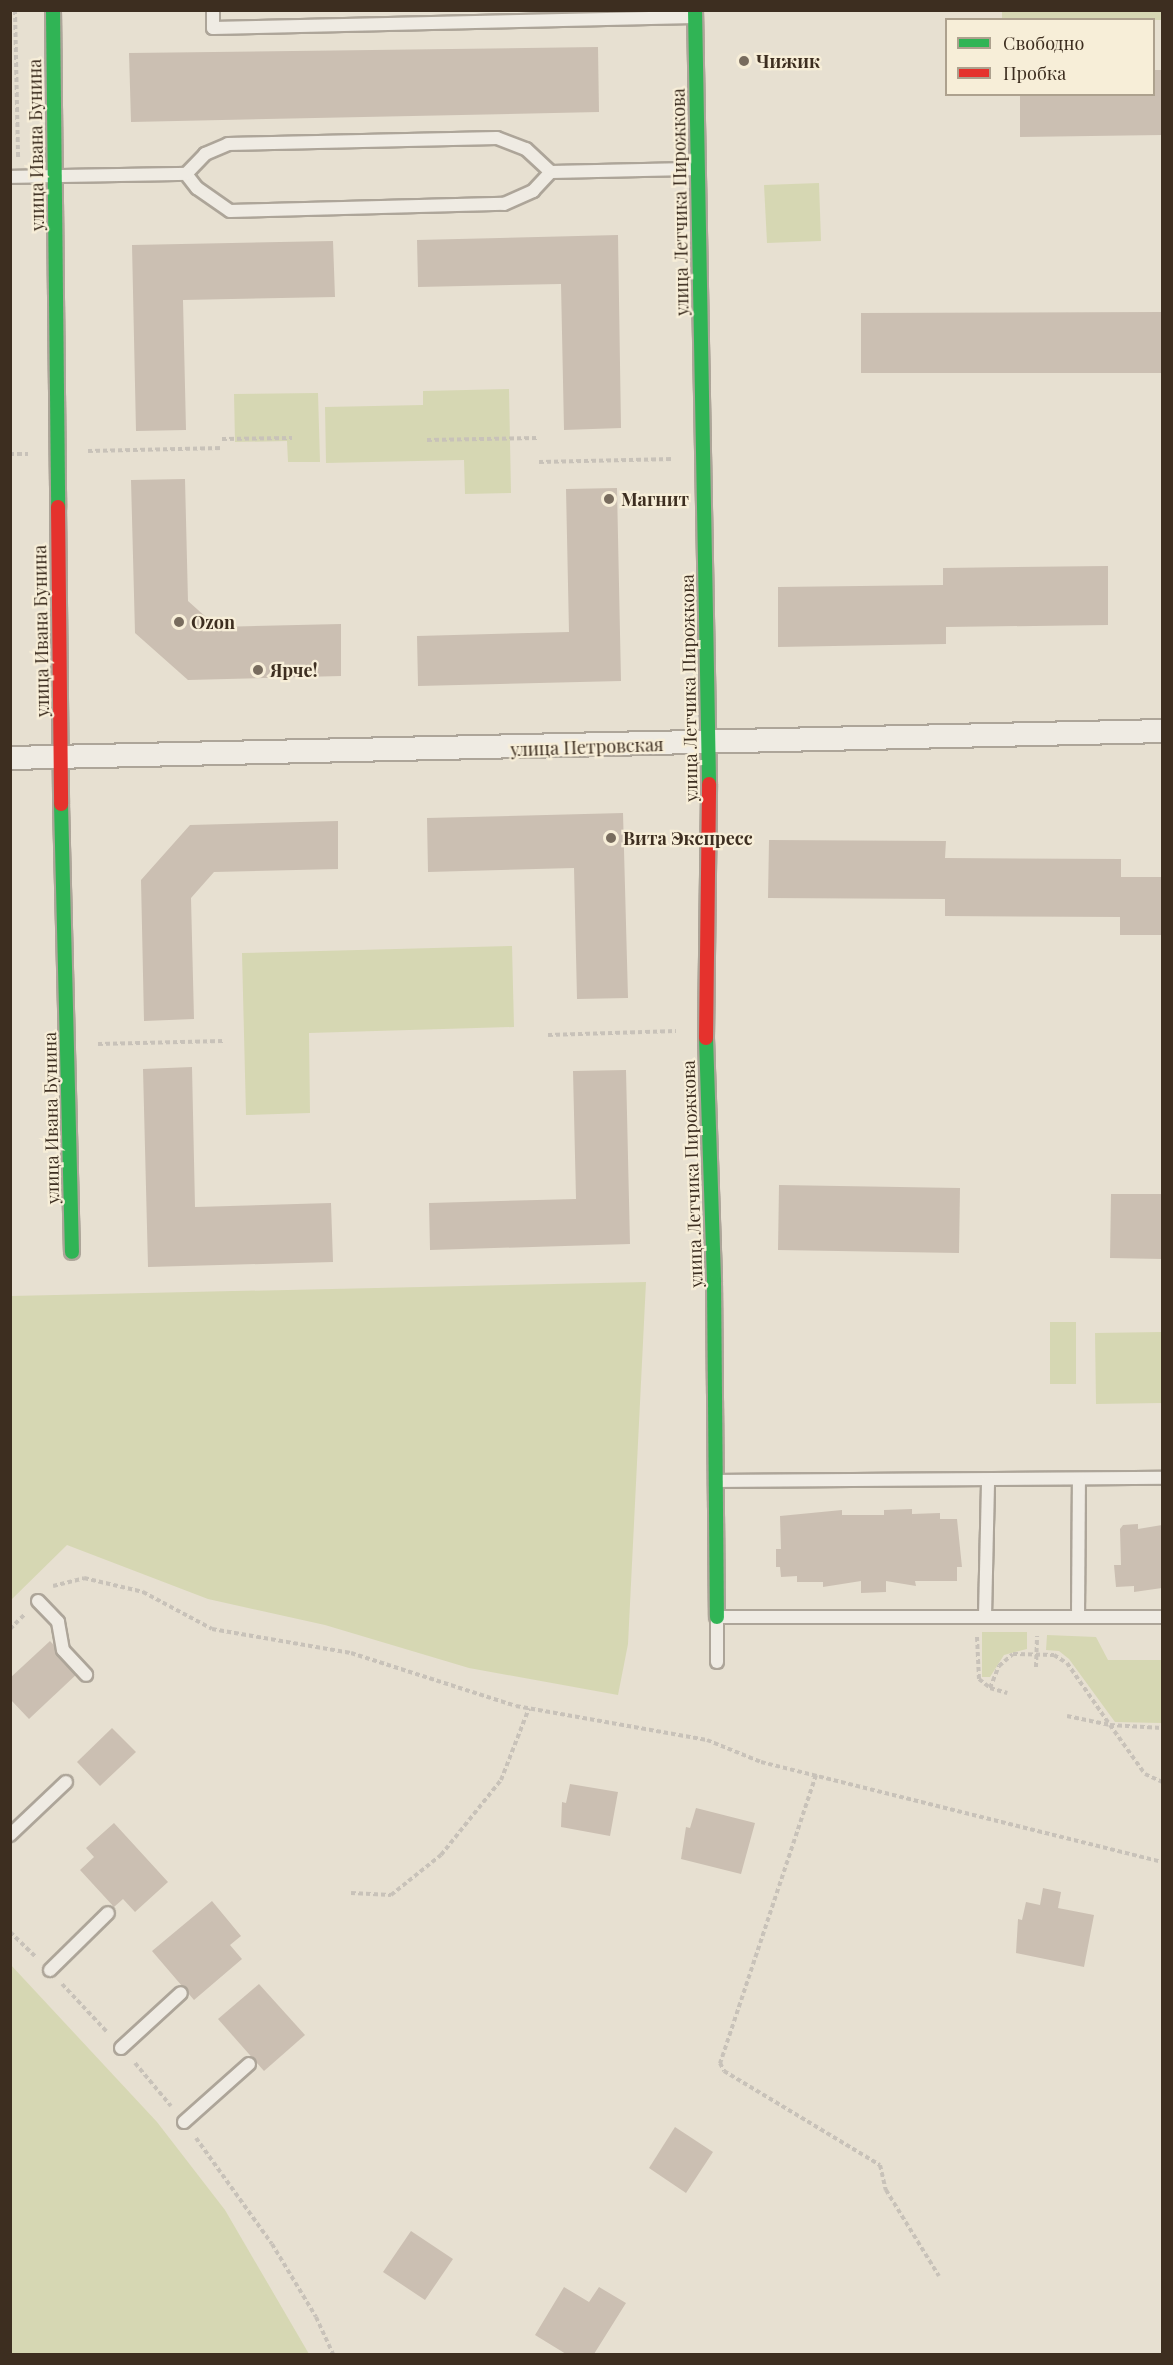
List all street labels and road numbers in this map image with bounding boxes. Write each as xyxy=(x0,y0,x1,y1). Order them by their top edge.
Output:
street label: улица Ивана Бунина xyxy=(24,59,48,231)
street label: улица Летчика Пирожкова xyxy=(667,88,693,316)
street label: улица Ивана Бунина xyxy=(29,545,53,717)
street label: улица Летчика Пирожкова xyxy=(676,574,702,802)
street label: улица Петровская xyxy=(510,734,664,760)
street label: улица Ивана Бунина xyxy=(39,1032,63,1204)
street label: улица Летчика Пирожкова xyxy=(677,1060,707,1288)

